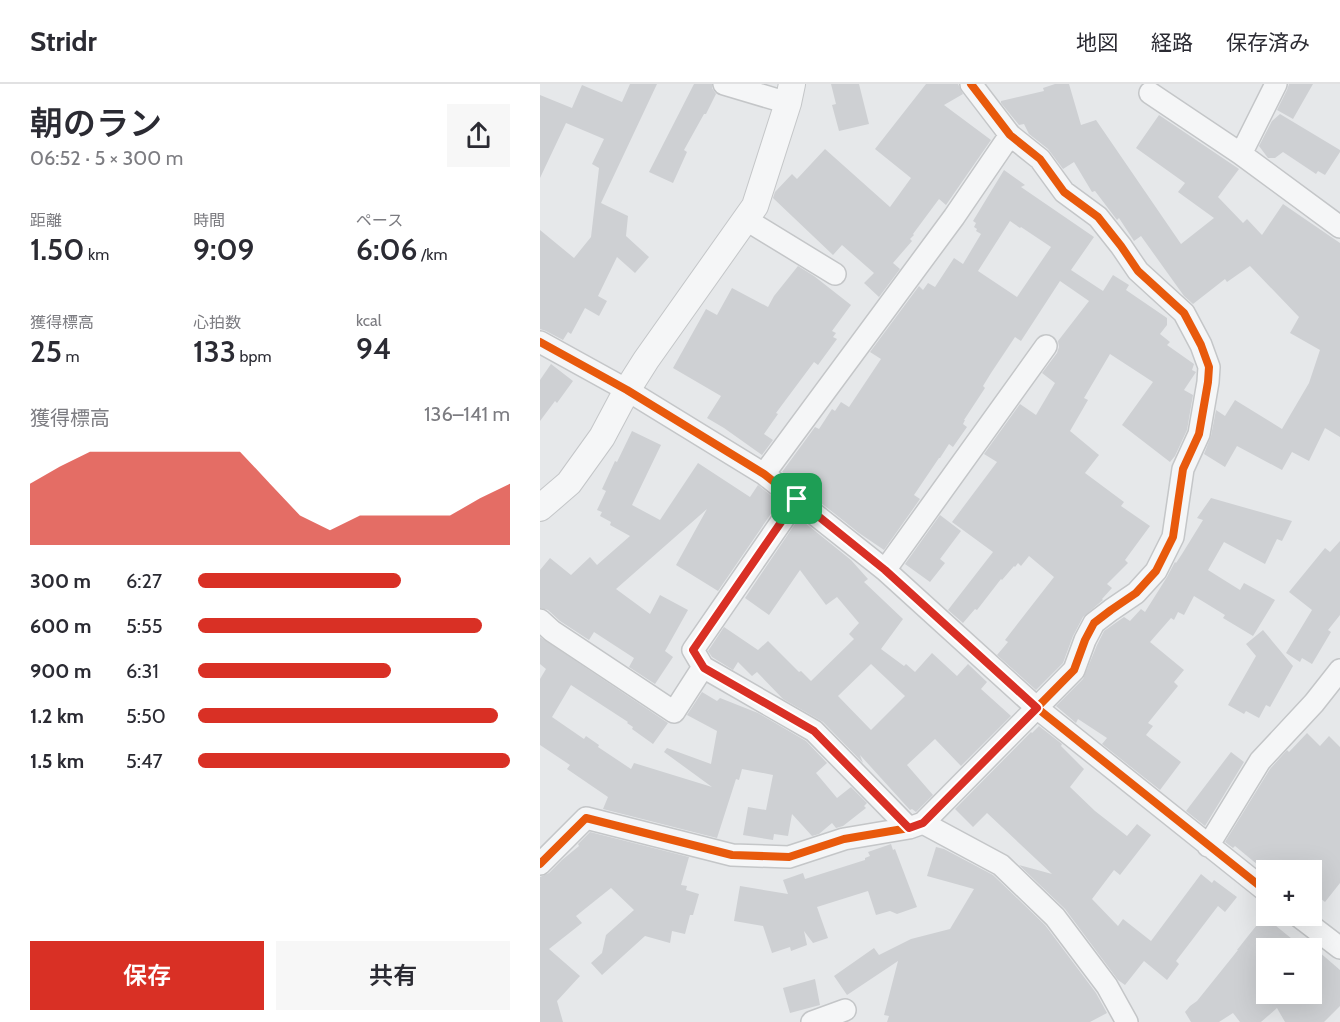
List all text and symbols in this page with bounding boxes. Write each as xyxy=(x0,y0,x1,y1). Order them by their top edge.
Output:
text: Stridr xyxy=(30,24,97,58)
text: 地図 xyxy=(1076,30,1118,55)
text: 経路 xyxy=(1151,30,1193,55)
text: 保存済み xyxy=(1226,30,1310,55)
text: 朝のラン xyxy=(30,103,162,143)
button: share xyxy=(447,104,510,167)
text: 06:52 · 5 × 300 m xyxy=(30,146,183,170)
text: 距離 xyxy=(30,211,62,230)
text: 時間 xyxy=(193,211,225,230)
text: ペース xyxy=(356,211,403,230)
text: 1.50 xyxy=(30,231,84,268)
text: 9:09 xyxy=(193,231,254,268)
text: 6:06 xyxy=(356,231,417,268)
text: km xyxy=(84,245,109,264)
text: /km xyxy=(417,245,447,264)
text: kcal xyxy=(356,311,382,330)
text: 獲得標高 xyxy=(30,313,94,332)
text: 心拍数 xyxy=(193,313,241,332)
text: 94 xyxy=(356,330,391,367)
text: 25 xyxy=(30,333,62,370)
text: 133 xyxy=(193,333,236,370)
text: m xyxy=(62,347,80,366)
text: bpm xyxy=(236,347,271,366)
text: 136–141 m xyxy=(424,402,510,426)
text: 獲得標高 xyxy=(30,406,110,430)
pin xyxy=(771,473,822,524)
icon: arrive xyxy=(780,482,813,515)
text: 300 m xyxy=(30,569,91,593)
text: 6:27 xyxy=(126,569,162,593)
text: 600 m xyxy=(30,614,91,638)
text: 5:55 xyxy=(126,614,163,638)
text: 900 m xyxy=(30,659,91,683)
text: 6:31 xyxy=(126,659,159,683)
text: 1.2 km xyxy=(30,704,84,728)
text: 5:50 xyxy=(126,704,166,728)
text: 1.5 km xyxy=(30,749,84,773)
text: 5:47 xyxy=(126,749,163,773)
map controls xyxy=(1256,860,1322,1004)
button: + xyxy=(1256,860,1322,926)
button: − xyxy=(1256,938,1322,1004)
button: 保存 xyxy=(30,941,264,1010)
button: 共有 xyxy=(276,941,510,1010)

